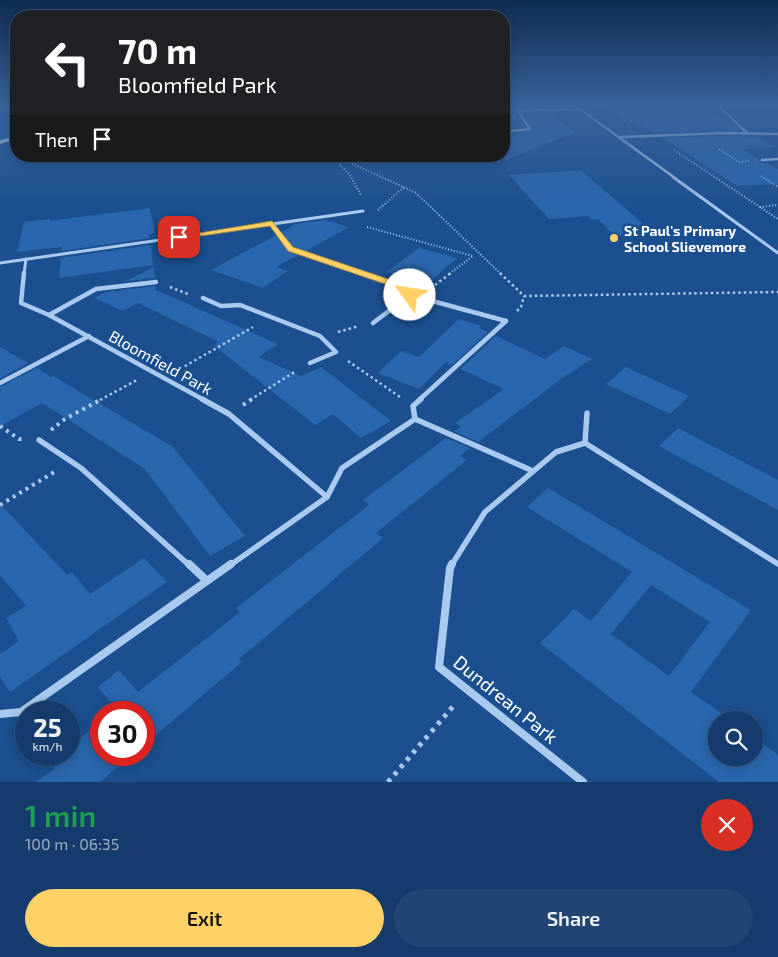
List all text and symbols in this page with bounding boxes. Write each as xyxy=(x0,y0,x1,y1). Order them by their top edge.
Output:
text: 70 m xyxy=(118,29,197,71)
icon: left xyxy=(35,30,100,95)
text: Bloomfield Park xyxy=(118,71,277,97)
icon: arrive xyxy=(88,125,116,153)
text: Then xyxy=(35,128,78,151)
pin xyxy=(158,216,200,258)
place label: St Paul's Primary School Slievemore xyxy=(624,222,746,255)
icon: arrive xyxy=(165,223,193,251)
marker: St Paul's Primary School Slievemore xyxy=(608,232,620,244)
position arrow xyxy=(383,268,435,320)
street label: Bloomfield Park xyxy=(106,326,216,398)
street label: Dundrean Park xyxy=(449,650,563,748)
speed limit sign: 30 xyxy=(90,701,155,766)
map controls xyxy=(708,711,763,766)
button: search xyxy=(708,711,763,766)
text: 25 xyxy=(33,712,62,742)
text: km/h xyxy=(33,739,62,753)
text: 1 min xyxy=(25,797,96,833)
button: close xyxy=(701,799,753,851)
text: 100 m · 06:35 xyxy=(25,834,119,853)
button: Exit xyxy=(25,889,384,947)
button: Share xyxy=(394,889,753,947)

